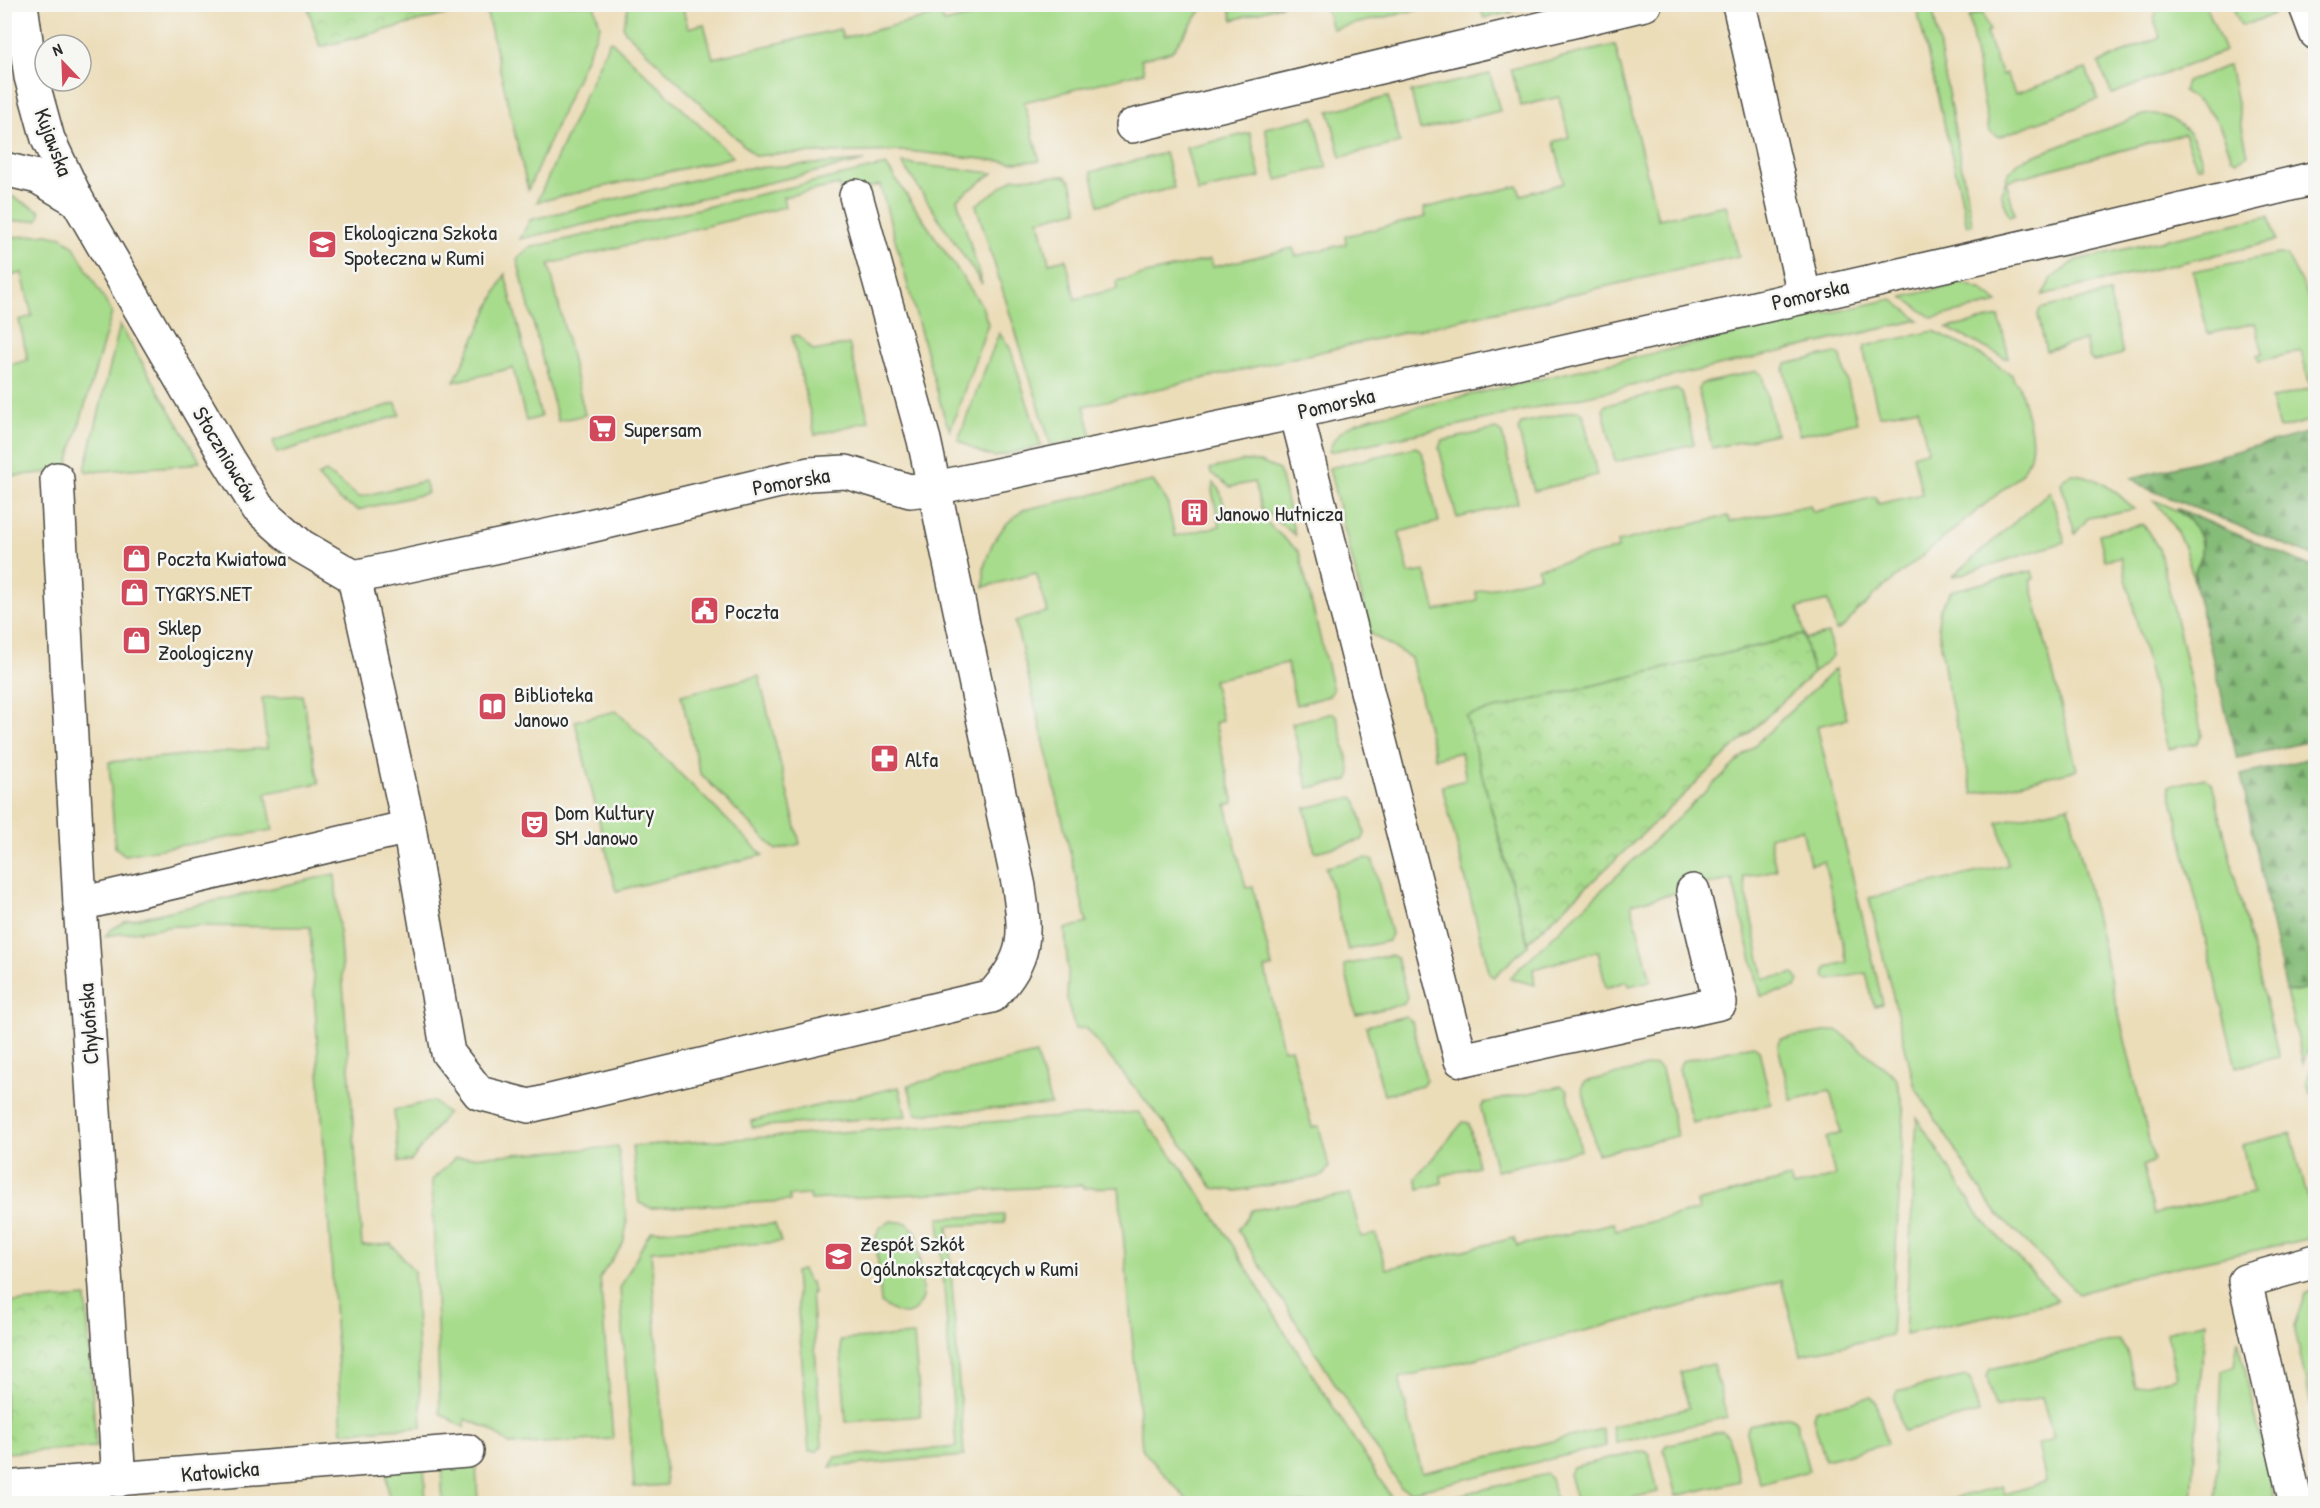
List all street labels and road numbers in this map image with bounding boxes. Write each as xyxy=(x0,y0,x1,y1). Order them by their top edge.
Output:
street label: Kujawska xyxy=(27,104,81,181)
street label: Pomorska xyxy=(1769,271,1852,317)
street label: Pomorska xyxy=(1295,380,1378,426)
street label: Stoczniowców xyxy=(186,401,266,507)
street label: Pomorska xyxy=(750,459,832,503)
street label: Chylońska xyxy=(70,982,106,1066)
street label: Katowicka xyxy=(180,1453,261,1489)

